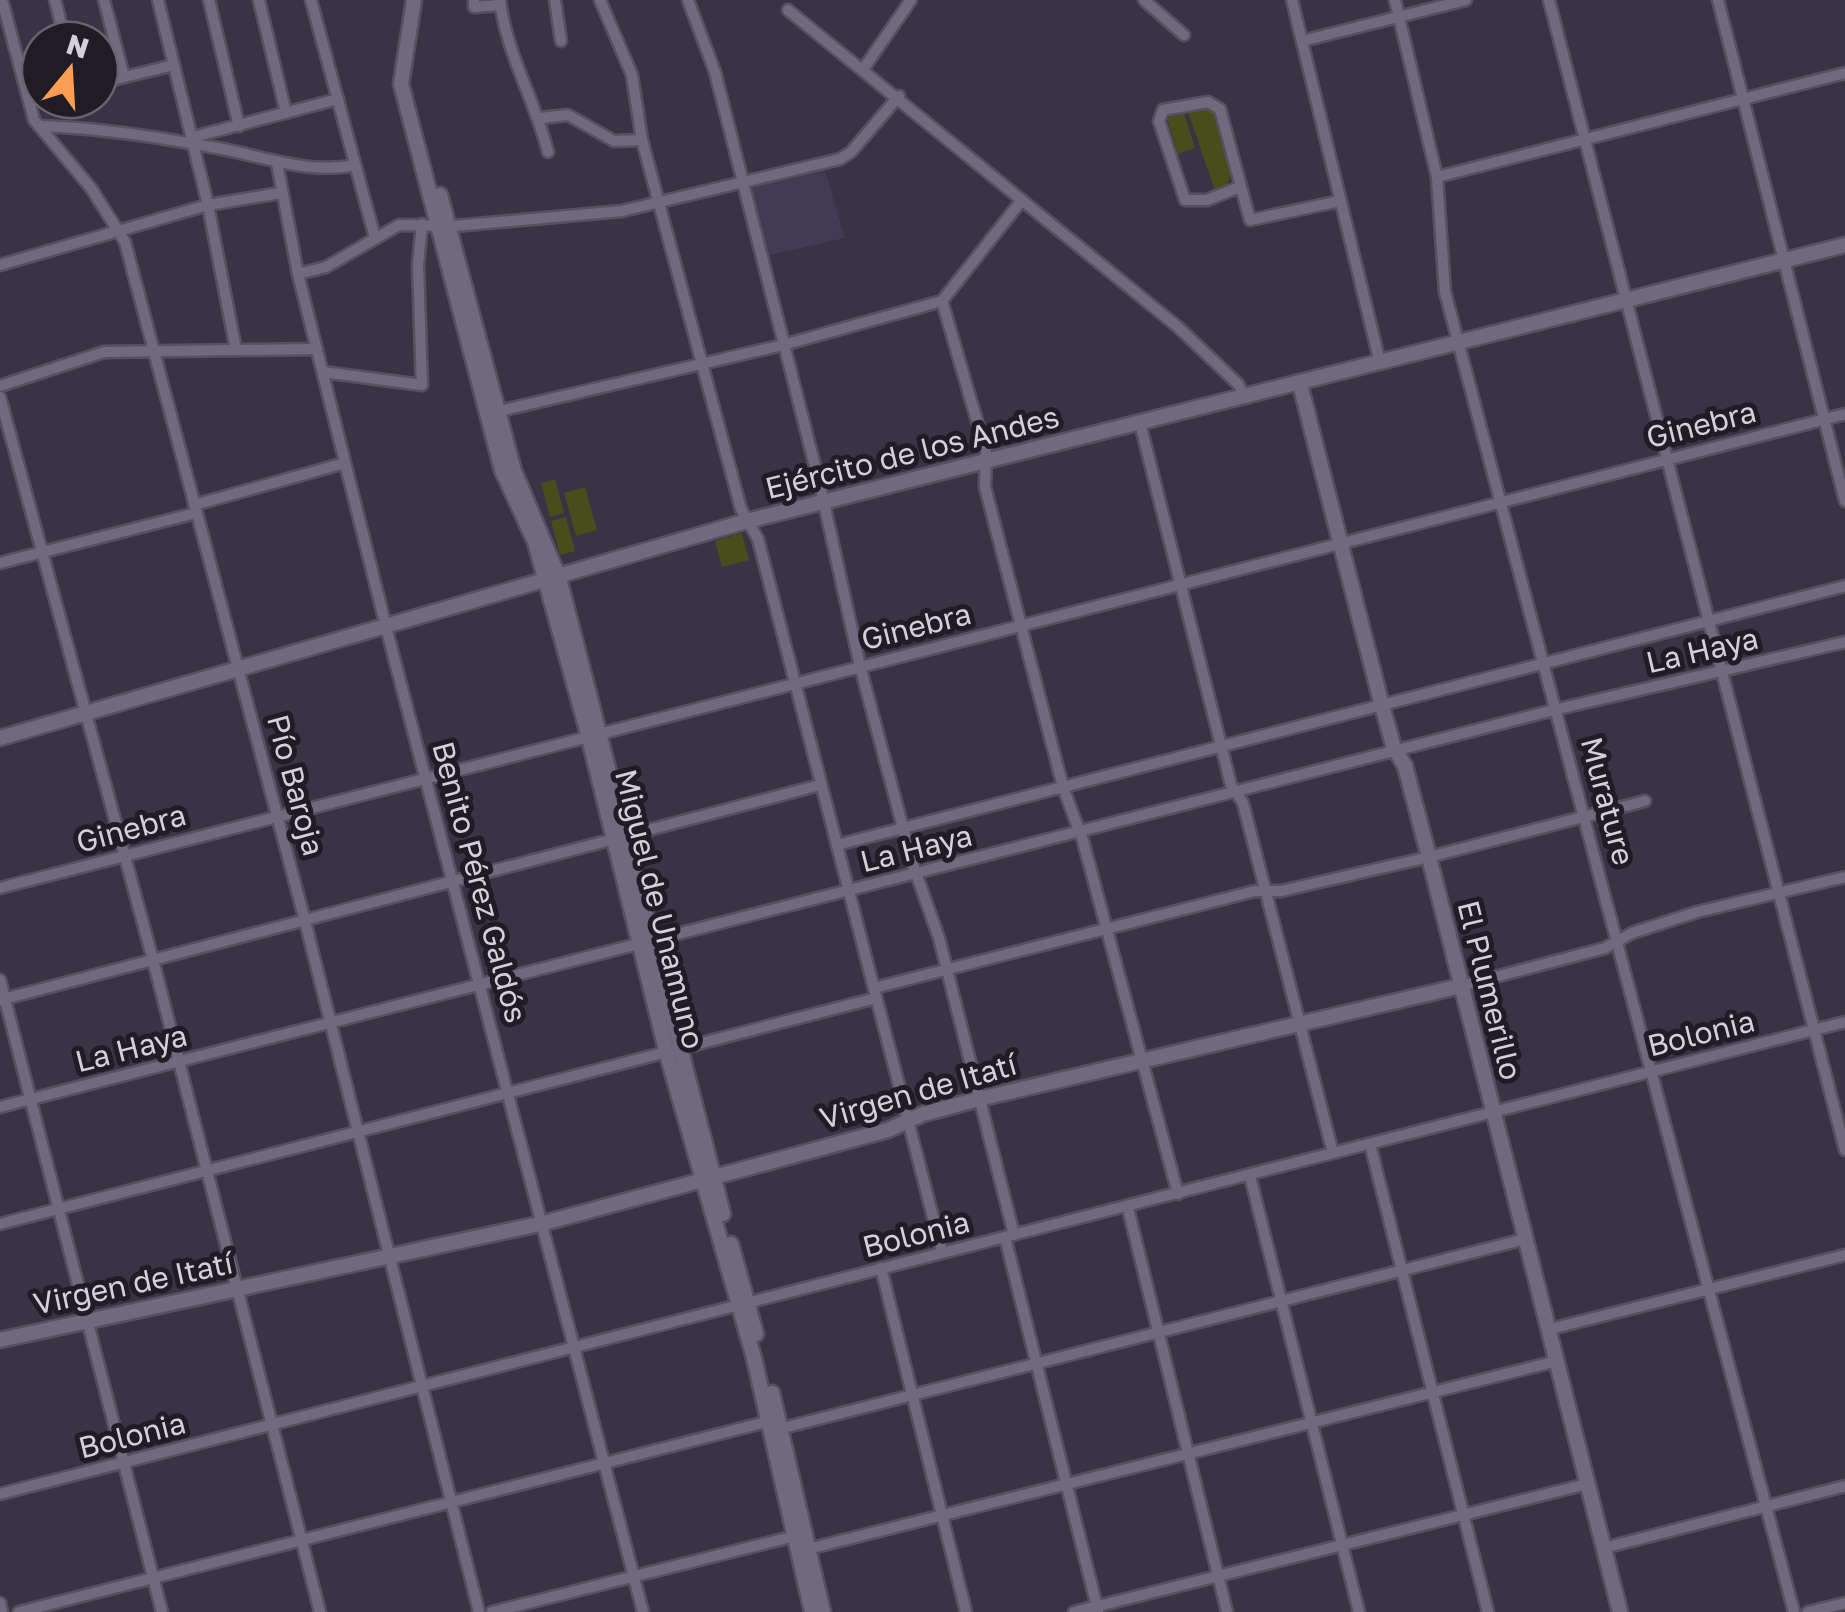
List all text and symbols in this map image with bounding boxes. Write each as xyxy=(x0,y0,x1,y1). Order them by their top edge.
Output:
north arrow xyxy=(20,20,120,120)
text: N xyxy=(63,27,93,65)
street label: Ginebra xyxy=(1642,393,1760,455)
street label: Ejército de los Andes xyxy=(761,398,1063,506)
street label: Ginebra xyxy=(857,595,975,657)
street label: La Haya xyxy=(1642,620,1762,680)
street label: Pío Baroja xyxy=(260,710,332,860)
street label: Murature xyxy=(1574,733,1642,869)
street label: Benito Pérez Galdós xyxy=(425,737,535,1027)
street label: Miguel de Unamuno xyxy=(608,766,712,1052)
street label: Ginebra xyxy=(72,796,190,860)
street label: La Haya xyxy=(856,817,976,879)
street label: El Plumerillo xyxy=(1450,897,1530,1083)
street label: Bolonia xyxy=(1644,1002,1758,1064)
street label: La Haya xyxy=(71,1017,191,1079)
street label: Virgen de Itatí xyxy=(816,1045,1022,1136)
street label: Bolonia xyxy=(859,1203,973,1265)
street label: Virgen de Itatí xyxy=(30,1244,238,1322)
street label: Bolonia xyxy=(75,1404,189,1466)

